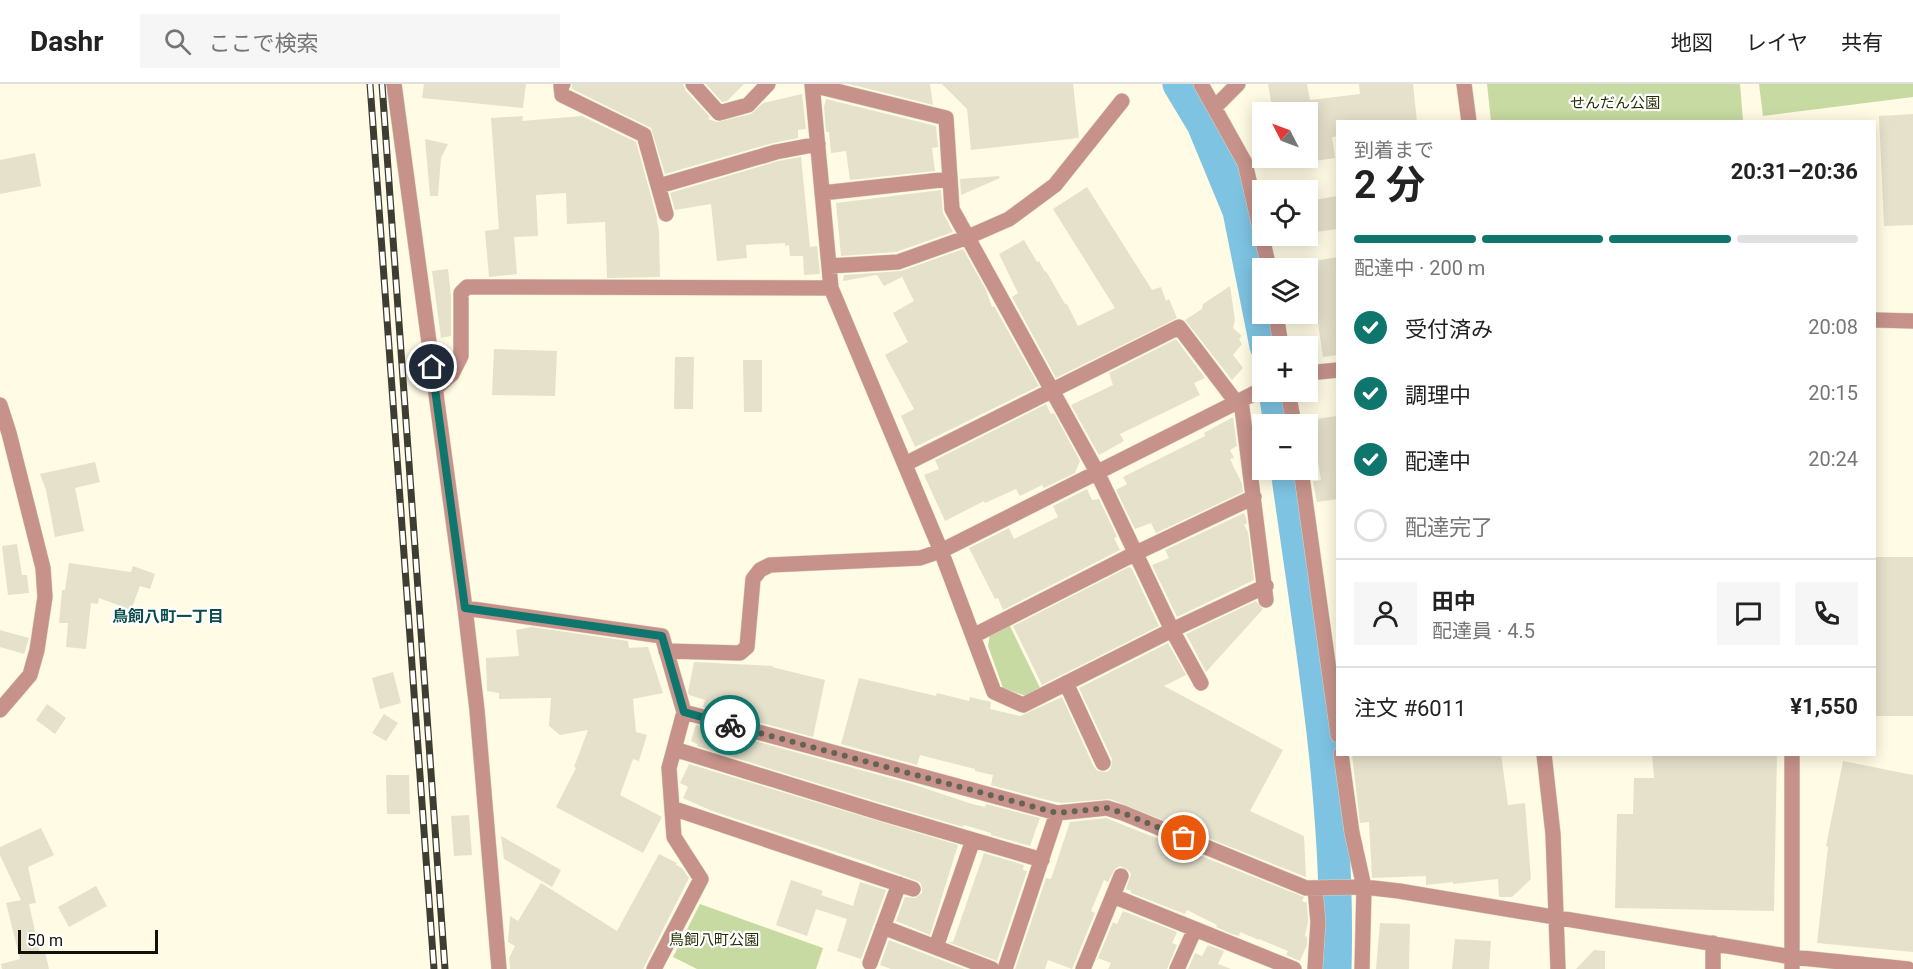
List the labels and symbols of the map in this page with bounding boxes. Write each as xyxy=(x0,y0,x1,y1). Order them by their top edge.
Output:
park label: せんだん公園 xyxy=(1570,94,1660,112)
north arrow xyxy=(1252,102,1318,168)
pin xyxy=(406,341,457,392)
district label: 鳥飼八町一丁目 xyxy=(112,607,224,626)
courier xyxy=(700,695,760,755)
pin xyxy=(1158,812,1209,863)
scale bar xyxy=(18,927,158,954)
park label: 鳥飼八町公園 xyxy=(669,931,759,949)

